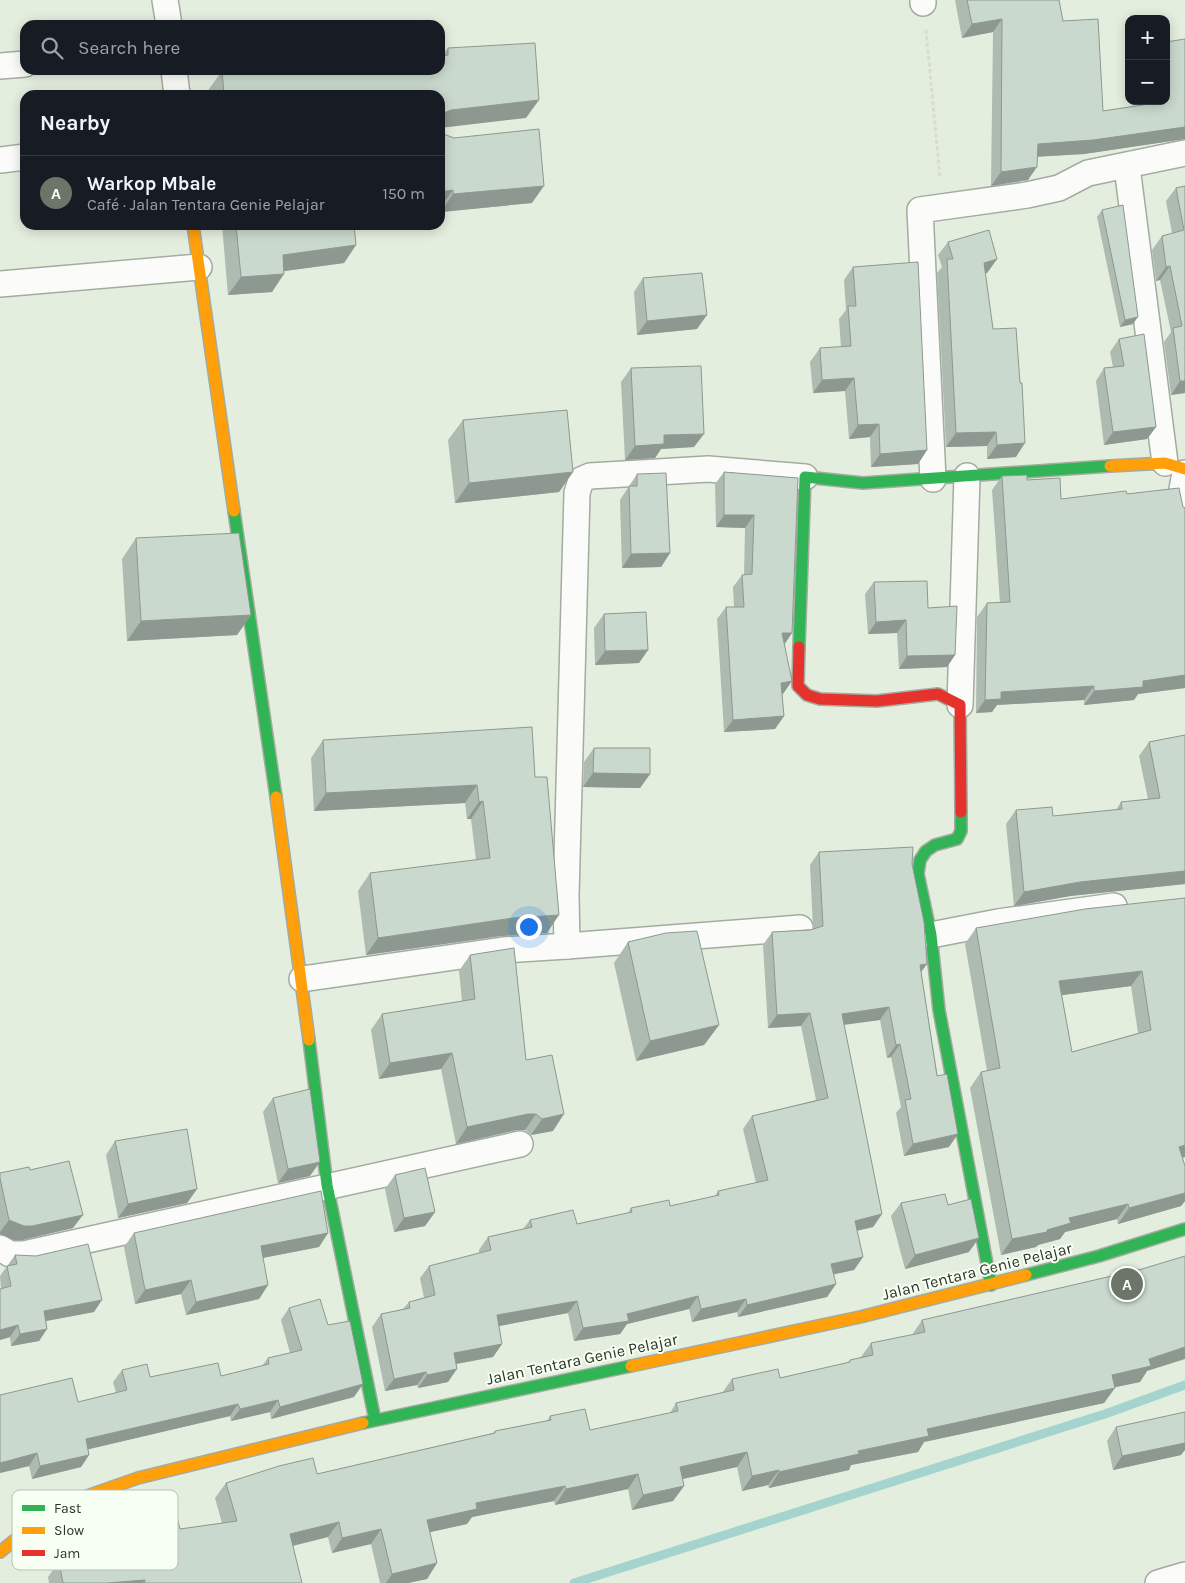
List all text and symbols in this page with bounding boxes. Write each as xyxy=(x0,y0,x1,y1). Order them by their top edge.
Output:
map controls xyxy=(1125,15,1170,105)
button: + xyxy=(1125,15,1170,60)
search box xyxy=(20,20,445,75)
icon: search xyxy=(38,34,66,62)
text: Search here xyxy=(78,37,180,59)
button: − xyxy=(1125,60,1170,105)
text: Nearby xyxy=(40,111,110,135)
text: Warkop Mbale xyxy=(87,173,216,195)
text: A xyxy=(51,184,61,203)
text: 150 m xyxy=(382,184,425,203)
text: Café · Jalan Tentara Genie Pelajar xyxy=(87,195,325,214)
your location xyxy=(516,914,542,940)
street label: Jalan Tentara Genie Pelajar xyxy=(880,1238,1074,1304)
pin: A xyxy=(1111,1265,1143,1303)
street label: Jalan Tentara Genie Pelajar xyxy=(485,1329,679,1389)
legend xyxy=(12,1490,178,1570)
text: Fast xyxy=(54,1500,81,1517)
text: Slow xyxy=(54,1522,84,1539)
text: Jam xyxy=(54,1545,80,1562)

